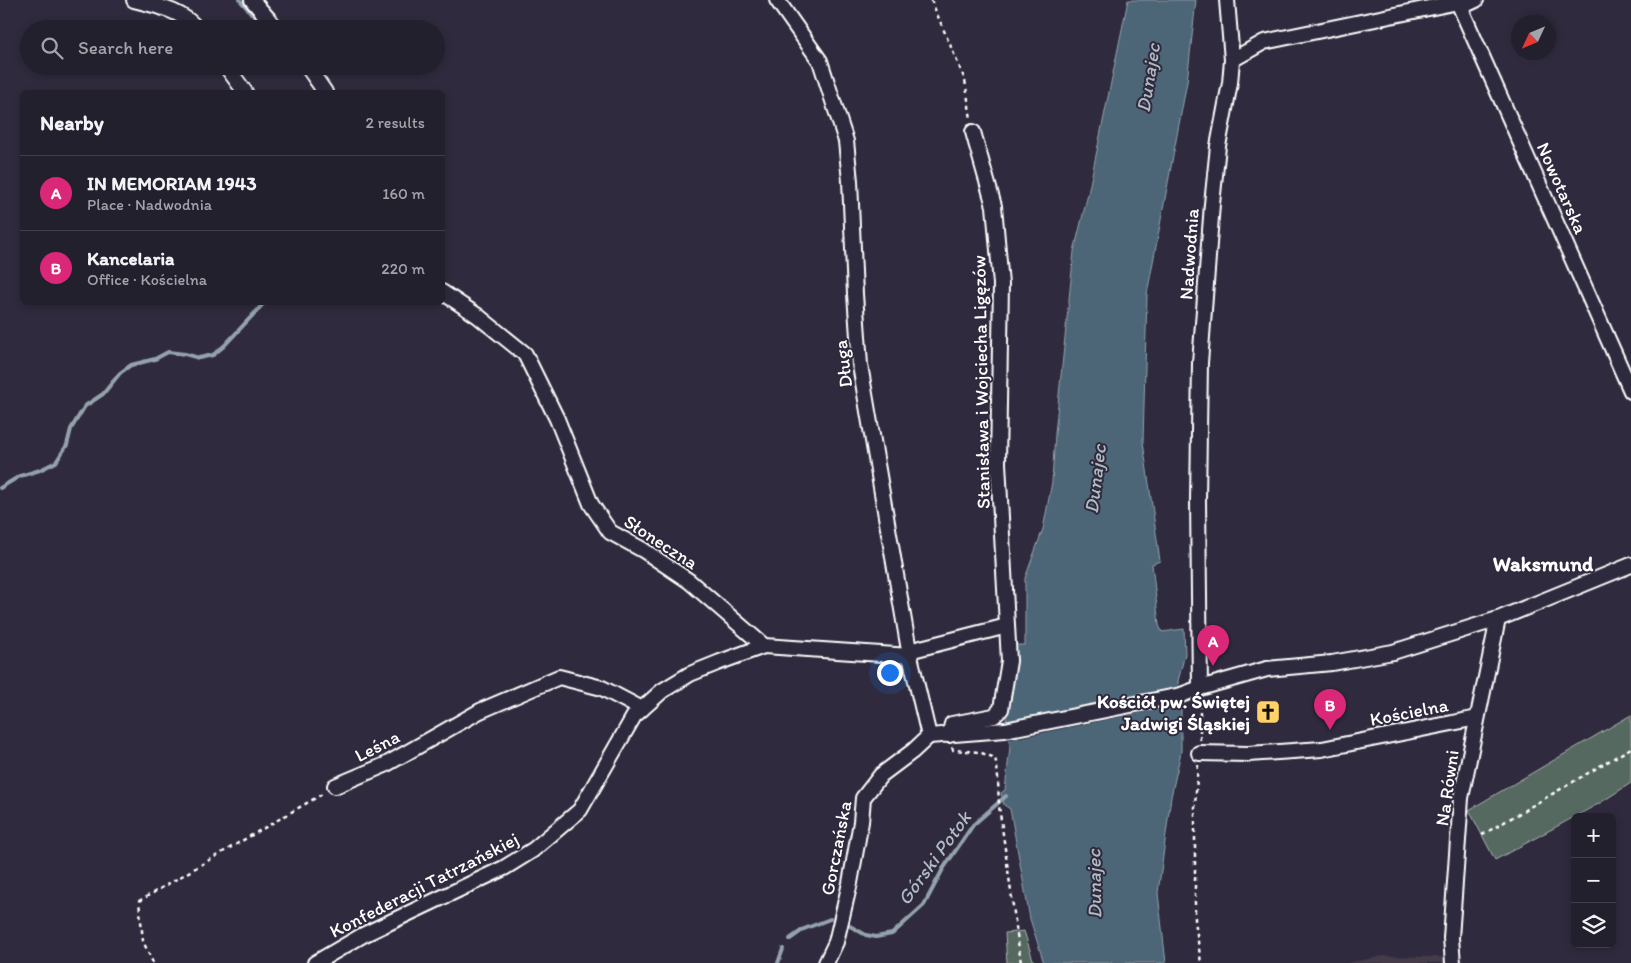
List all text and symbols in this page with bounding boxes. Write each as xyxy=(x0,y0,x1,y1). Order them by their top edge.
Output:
north arrow xyxy=(1511,15,1556,60)
search box xyxy=(20,20,445,75)
icon: search xyxy=(38,34,66,62)
text: Search here xyxy=(78,36,173,59)
water label: Dunajec xyxy=(1131,40,1166,114)
text: Nearby xyxy=(40,110,104,135)
text: 2 results xyxy=(365,113,425,132)
street label: Nowotarska xyxy=(1532,139,1592,237)
text: IN MEMORIAM 1943 xyxy=(87,172,257,195)
text: A xyxy=(51,184,61,203)
text: 160 m xyxy=(382,184,425,203)
text: Place · Nadwodnia xyxy=(87,195,212,214)
street label: Nadwodnia xyxy=(1174,207,1204,300)
text: Kancelaria xyxy=(87,247,174,270)
street label: Stanisława i Wojciecha Ligęzów xyxy=(967,255,995,509)
text: B xyxy=(51,259,61,278)
text: 220 m xyxy=(381,259,425,278)
text: Office · Kościelna xyxy=(87,270,207,289)
street label: Długa xyxy=(829,339,857,389)
water label: Dunajec xyxy=(1079,441,1111,515)
street label: Słoneczna xyxy=(620,510,702,574)
district label: Waksmund xyxy=(1493,551,1594,576)
pin: A xyxy=(1197,625,1229,666)
your location xyxy=(877,660,903,686)
pin: B xyxy=(1314,689,1346,730)
place label: Kościół pw. Świętej Jadwigi Śląskiej xyxy=(1097,690,1250,735)
street label: Kościelna xyxy=(1368,693,1450,731)
church icon: Kościół pw. Świętej Jadwigi Śląskiej xyxy=(1255,699,1281,725)
street label: Leśna xyxy=(351,725,403,767)
street label: Na Równi xyxy=(1430,749,1464,827)
street label: Gorczańska xyxy=(816,799,856,897)
water label: Górski Potok xyxy=(892,805,977,910)
map controls xyxy=(1571,813,1616,948)
button: + xyxy=(1571,813,1616,858)
street label: Konfederacji Tatrzańskiej xyxy=(326,827,522,943)
water label: Dunajec xyxy=(1081,847,1107,919)
button: − xyxy=(1571,858,1616,903)
button: layers xyxy=(1571,903,1616,948)

